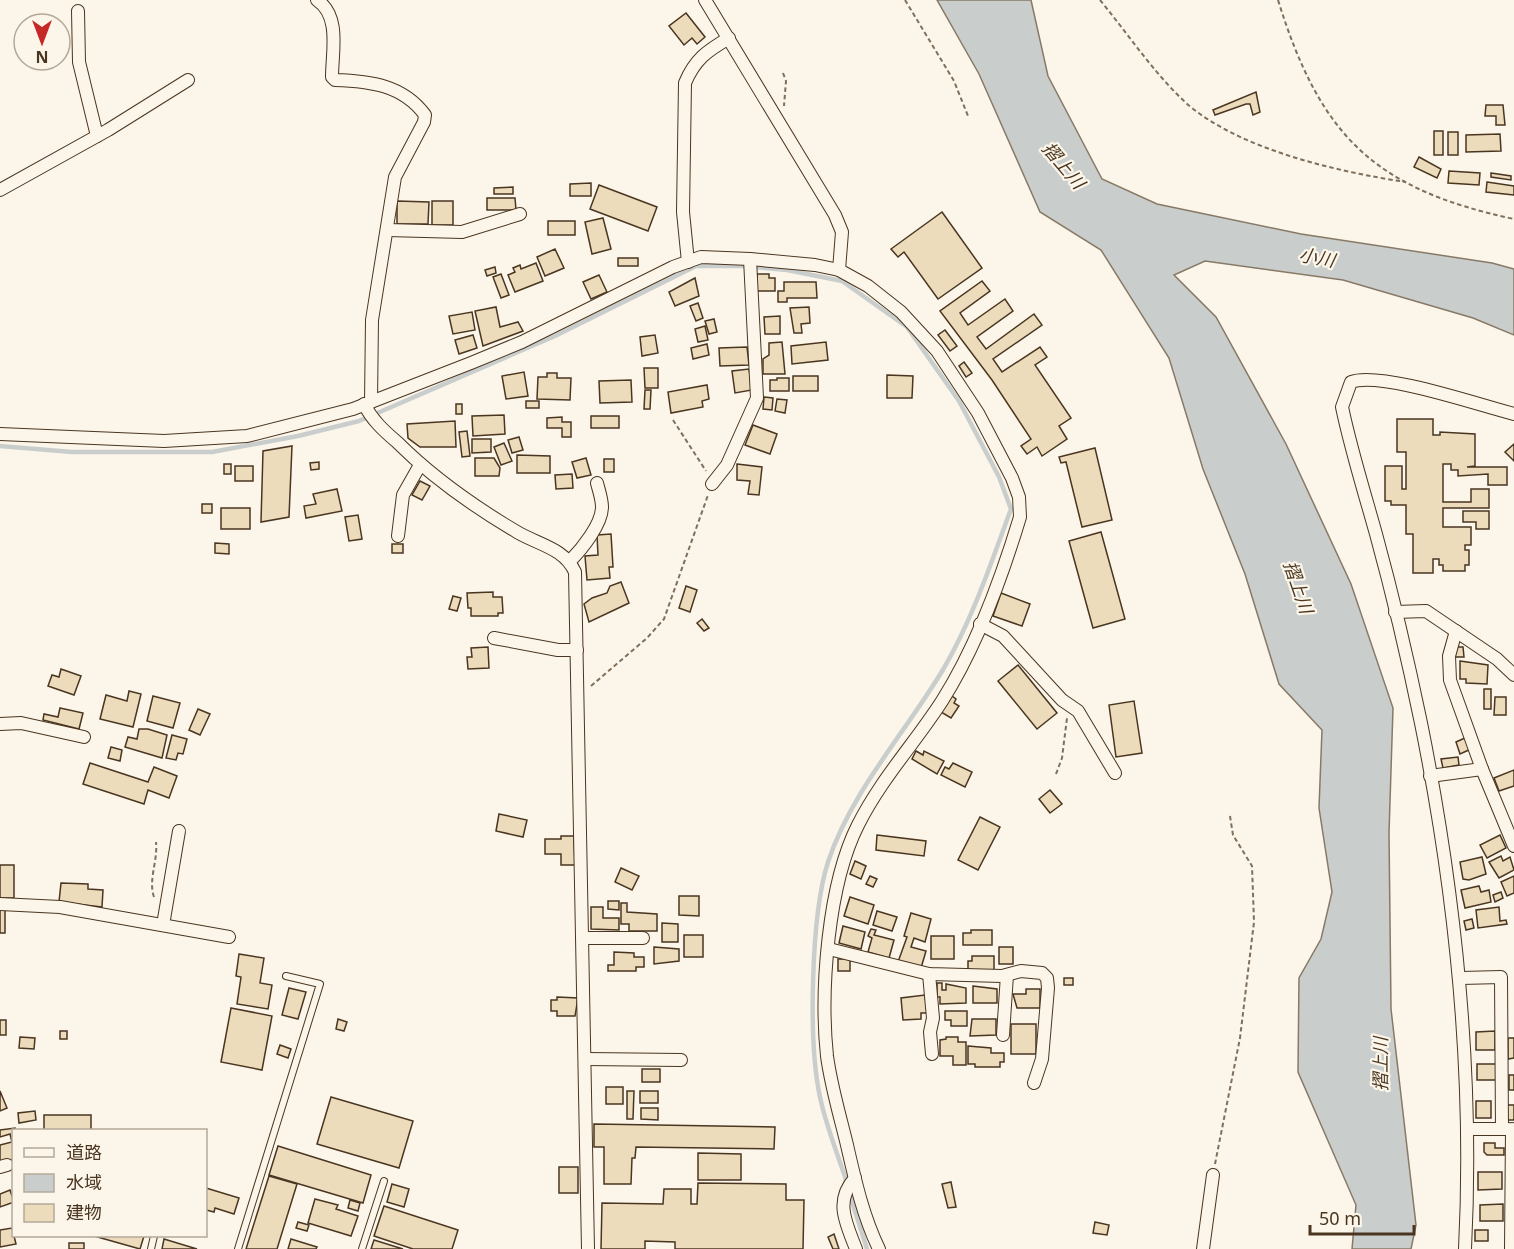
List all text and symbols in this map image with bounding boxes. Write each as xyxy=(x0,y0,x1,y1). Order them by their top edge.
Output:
north arrow xyxy=(12,12,72,72)
text: N xyxy=(35,46,49,68)
water label: 摺上川 xyxy=(1037,137,1092,195)
water label: 小川 xyxy=(1297,242,1339,273)
water label: 摺上川 xyxy=(1279,558,1320,618)
water label: 摺上川 xyxy=(1368,1035,1392,1091)
legend xyxy=(12,1129,207,1237)
text: 道路 xyxy=(66,1140,102,1164)
text: 水域 xyxy=(66,1170,102,1194)
scale bar xyxy=(1310,1198,1414,1236)
text: 建物 xyxy=(66,1200,102,1224)
text: 50 m xyxy=(1319,1206,1361,1230)

